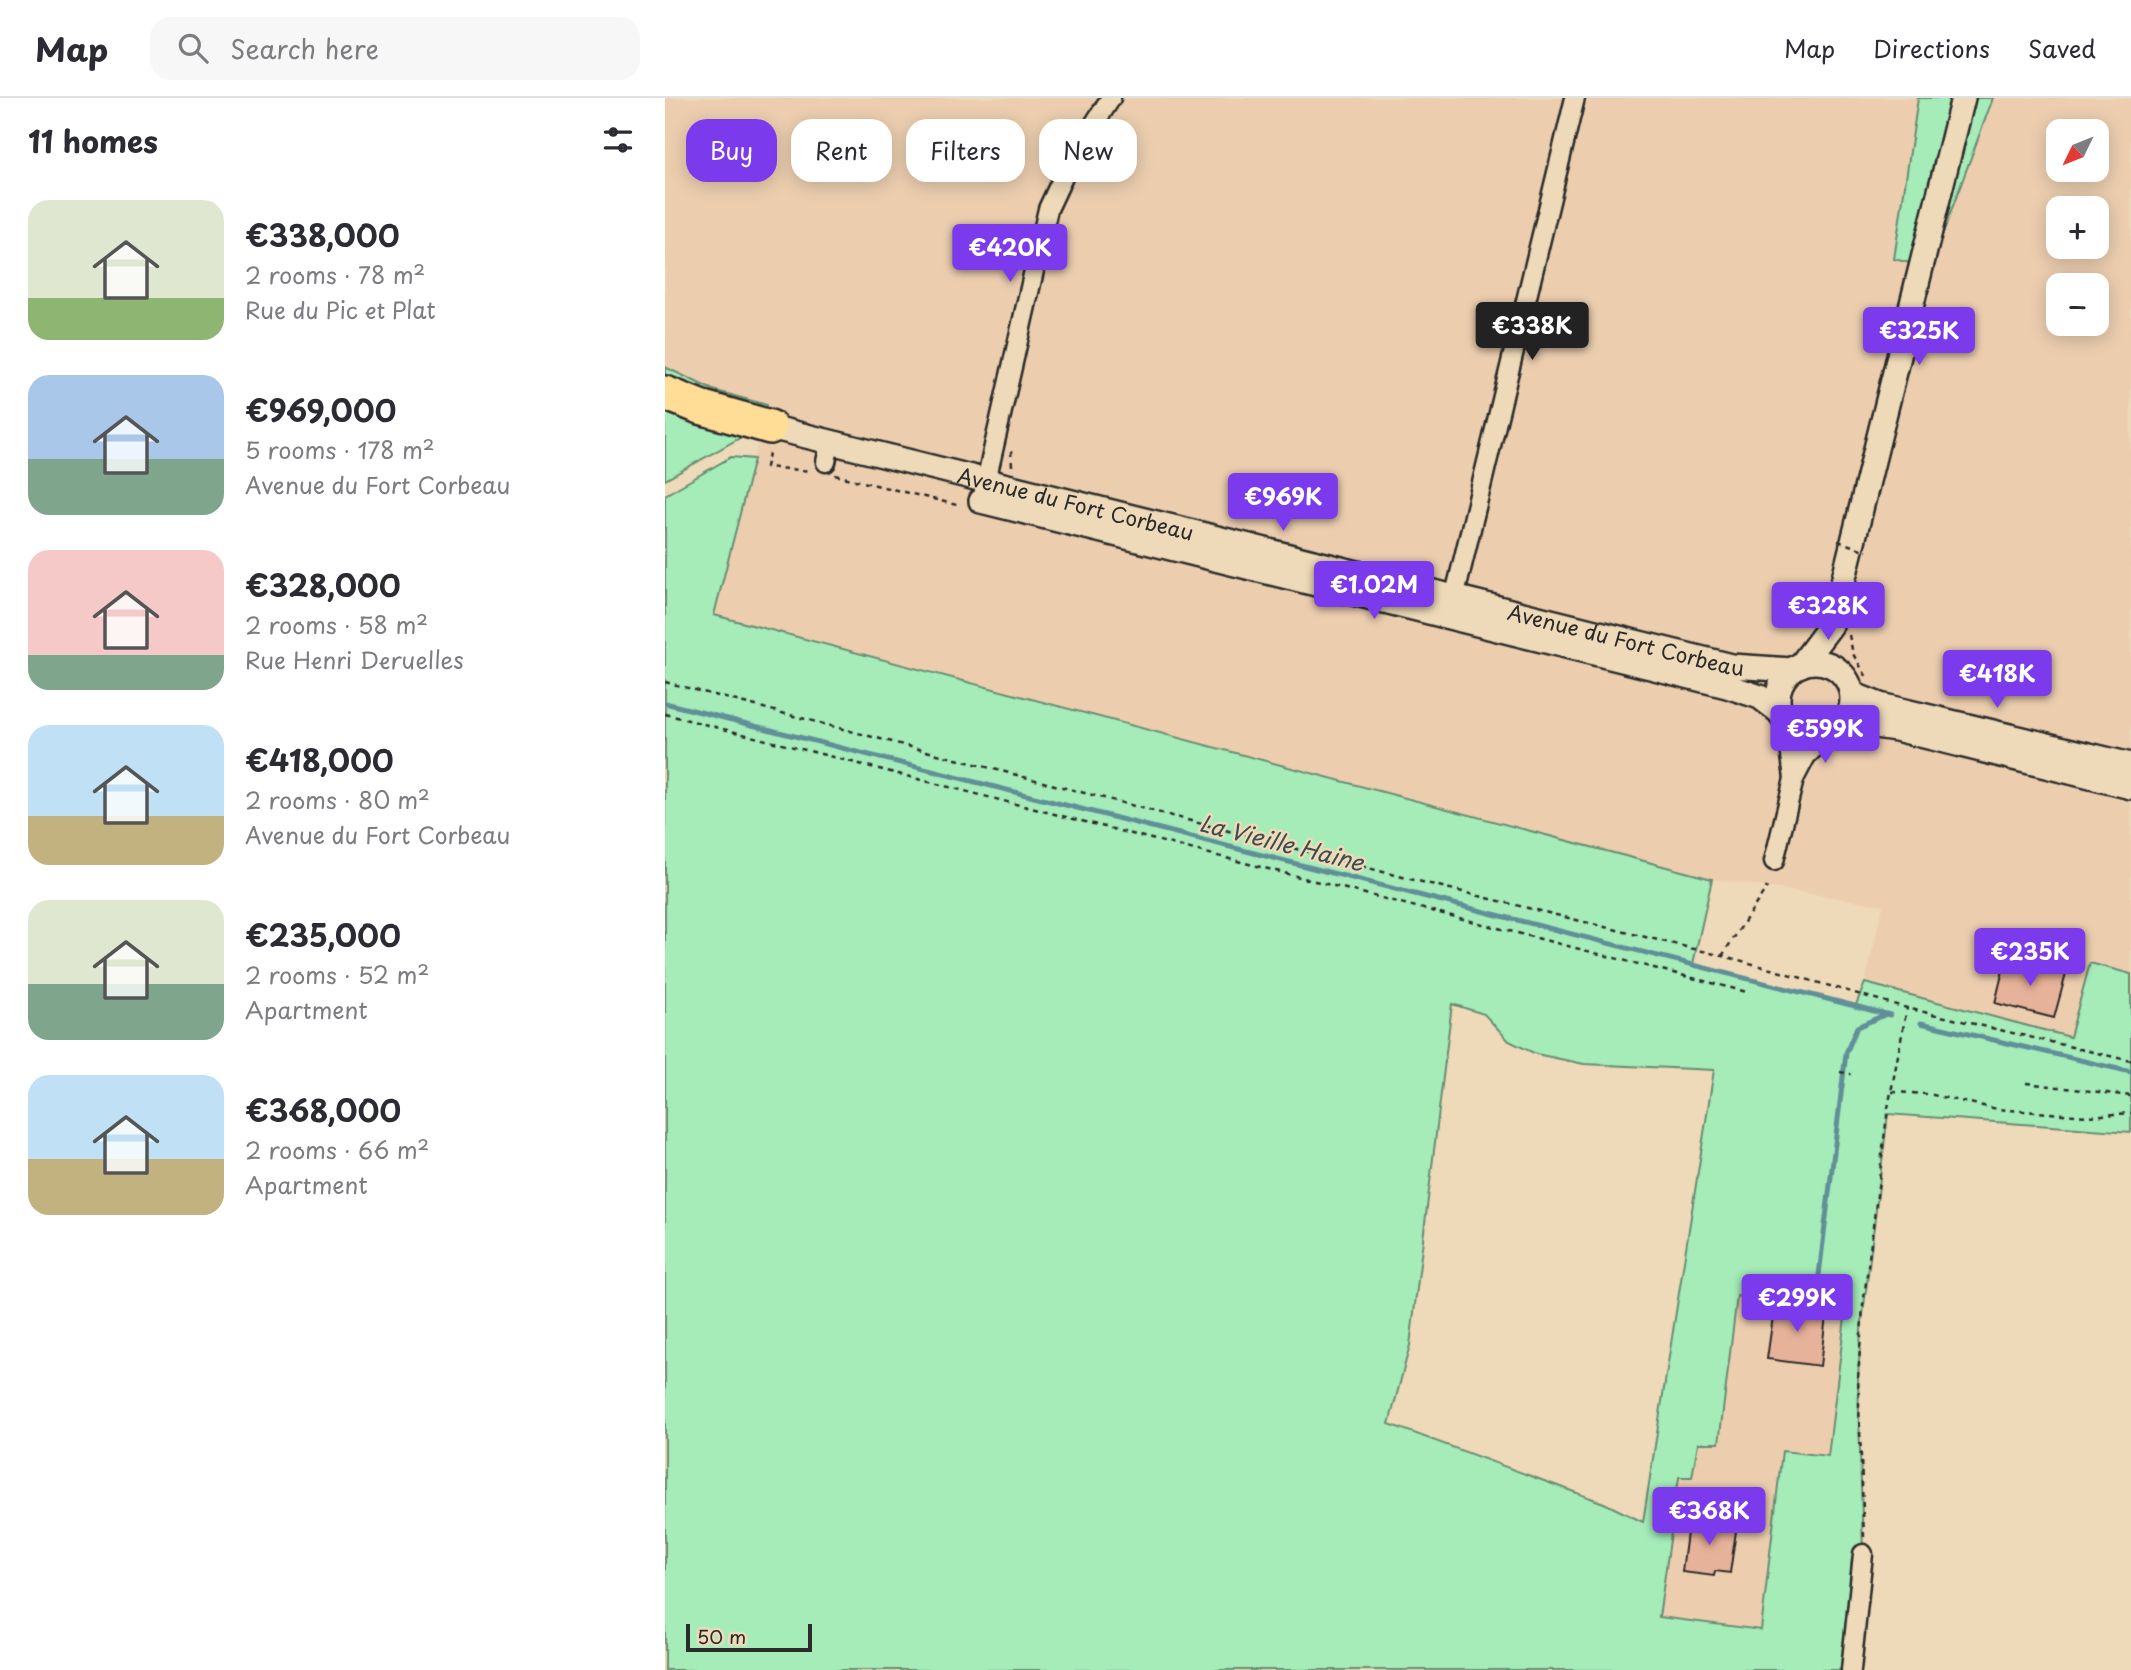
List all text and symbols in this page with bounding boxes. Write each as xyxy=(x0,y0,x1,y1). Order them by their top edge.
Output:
search box xyxy=(150,17,640,80)
text: Map xyxy=(35,23,108,73)
icon: search xyxy=(174,29,212,67)
text: Search here xyxy=(230,29,379,68)
text: Map xyxy=(1784,30,1835,66)
text: Directions xyxy=(1873,30,1990,66)
text: Saved xyxy=(2028,30,2096,66)
text: 11 homes xyxy=(28,118,158,163)
chip: Buy xyxy=(686,119,777,182)
chip: Rent xyxy=(791,119,892,182)
chip: Filters xyxy=(906,119,1025,182)
chip: New xyxy=(1039,119,1137,182)
north arrow xyxy=(2046,119,2109,182)
map controls xyxy=(2046,119,2109,336)
icon: filters xyxy=(599,121,637,159)
button: + xyxy=(2046,196,2109,259)
text: €338,000 xyxy=(245,212,400,257)
pin: €420K xyxy=(961,225,1059,284)
icon: home xyxy=(84,228,168,312)
text: €420K xyxy=(968,229,1052,264)
text: 2 rooms · 78 m² xyxy=(245,257,425,292)
button: − xyxy=(2046,273,2109,336)
text: Rue du Pic et Plat xyxy=(245,292,436,327)
pin: €338K xyxy=(1483,302,1581,362)
text: €338K xyxy=(1492,307,1572,342)
pin: €325K xyxy=(1870,308,1968,367)
text: €325K xyxy=(1879,312,1959,347)
text: €969,000 xyxy=(245,387,396,432)
icon: home xyxy=(84,403,168,487)
text: 5 rooms · 178 m² xyxy=(245,432,435,467)
street label: Avenue du Fort Corbeau xyxy=(954,458,1197,548)
text: Avenue du Fort Corbeau xyxy=(245,467,510,502)
pin: €969K xyxy=(1234,474,1332,533)
text: €969K xyxy=(1244,478,1322,513)
pin: €1.02M xyxy=(1317,561,1431,621)
text: €328,000 xyxy=(245,562,401,607)
text: €1.02M xyxy=(1330,566,1418,601)
icon: home xyxy=(84,578,168,662)
pin: €328K xyxy=(1779,582,1877,642)
text: €328K xyxy=(1788,587,1868,622)
street label: Avenue du Fort Corbeau xyxy=(1505,595,1745,683)
text: 2 rooms · 58 m² xyxy=(245,607,428,642)
text: Rue Henri Deruelles xyxy=(245,642,464,677)
pin: €418K xyxy=(1948,650,2046,710)
text: €418K xyxy=(1959,655,2035,690)
pin: €599K xyxy=(1776,706,1874,765)
text: €599K xyxy=(1786,710,1864,745)
text: €418,000 xyxy=(245,737,394,782)
icon: home xyxy=(84,753,168,837)
text: 2 rooms · 80 m² xyxy=(245,782,430,817)
water label: La Vieille Haine xyxy=(1196,805,1369,880)
text: Avenue du Fort Corbeau xyxy=(245,817,510,852)
text: €235,000 xyxy=(245,912,401,957)
icon: home xyxy=(84,928,168,1012)
pin: €235K xyxy=(1981,928,2079,988)
text: €235K xyxy=(1990,933,2070,968)
text: 2 rooms · 52 m² xyxy=(245,957,429,992)
text: Apartment xyxy=(245,992,368,1027)
text: €368,000 xyxy=(245,1087,401,1132)
icon: home xyxy=(84,1103,168,1187)
text: 2 rooms · 66 m² xyxy=(245,1132,429,1167)
text: Apartment xyxy=(245,1167,368,1202)
pin: €299K xyxy=(1748,1274,1846,1334)
text: €299K xyxy=(1758,1279,1836,1314)
pin: €368K xyxy=(1660,1488,1758,1547)
text: €368K xyxy=(1668,1492,1750,1527)
scale bar xyxy=(686,1621,812,1653)
text: 50 m xyxy=(697,1622,746,1650)

